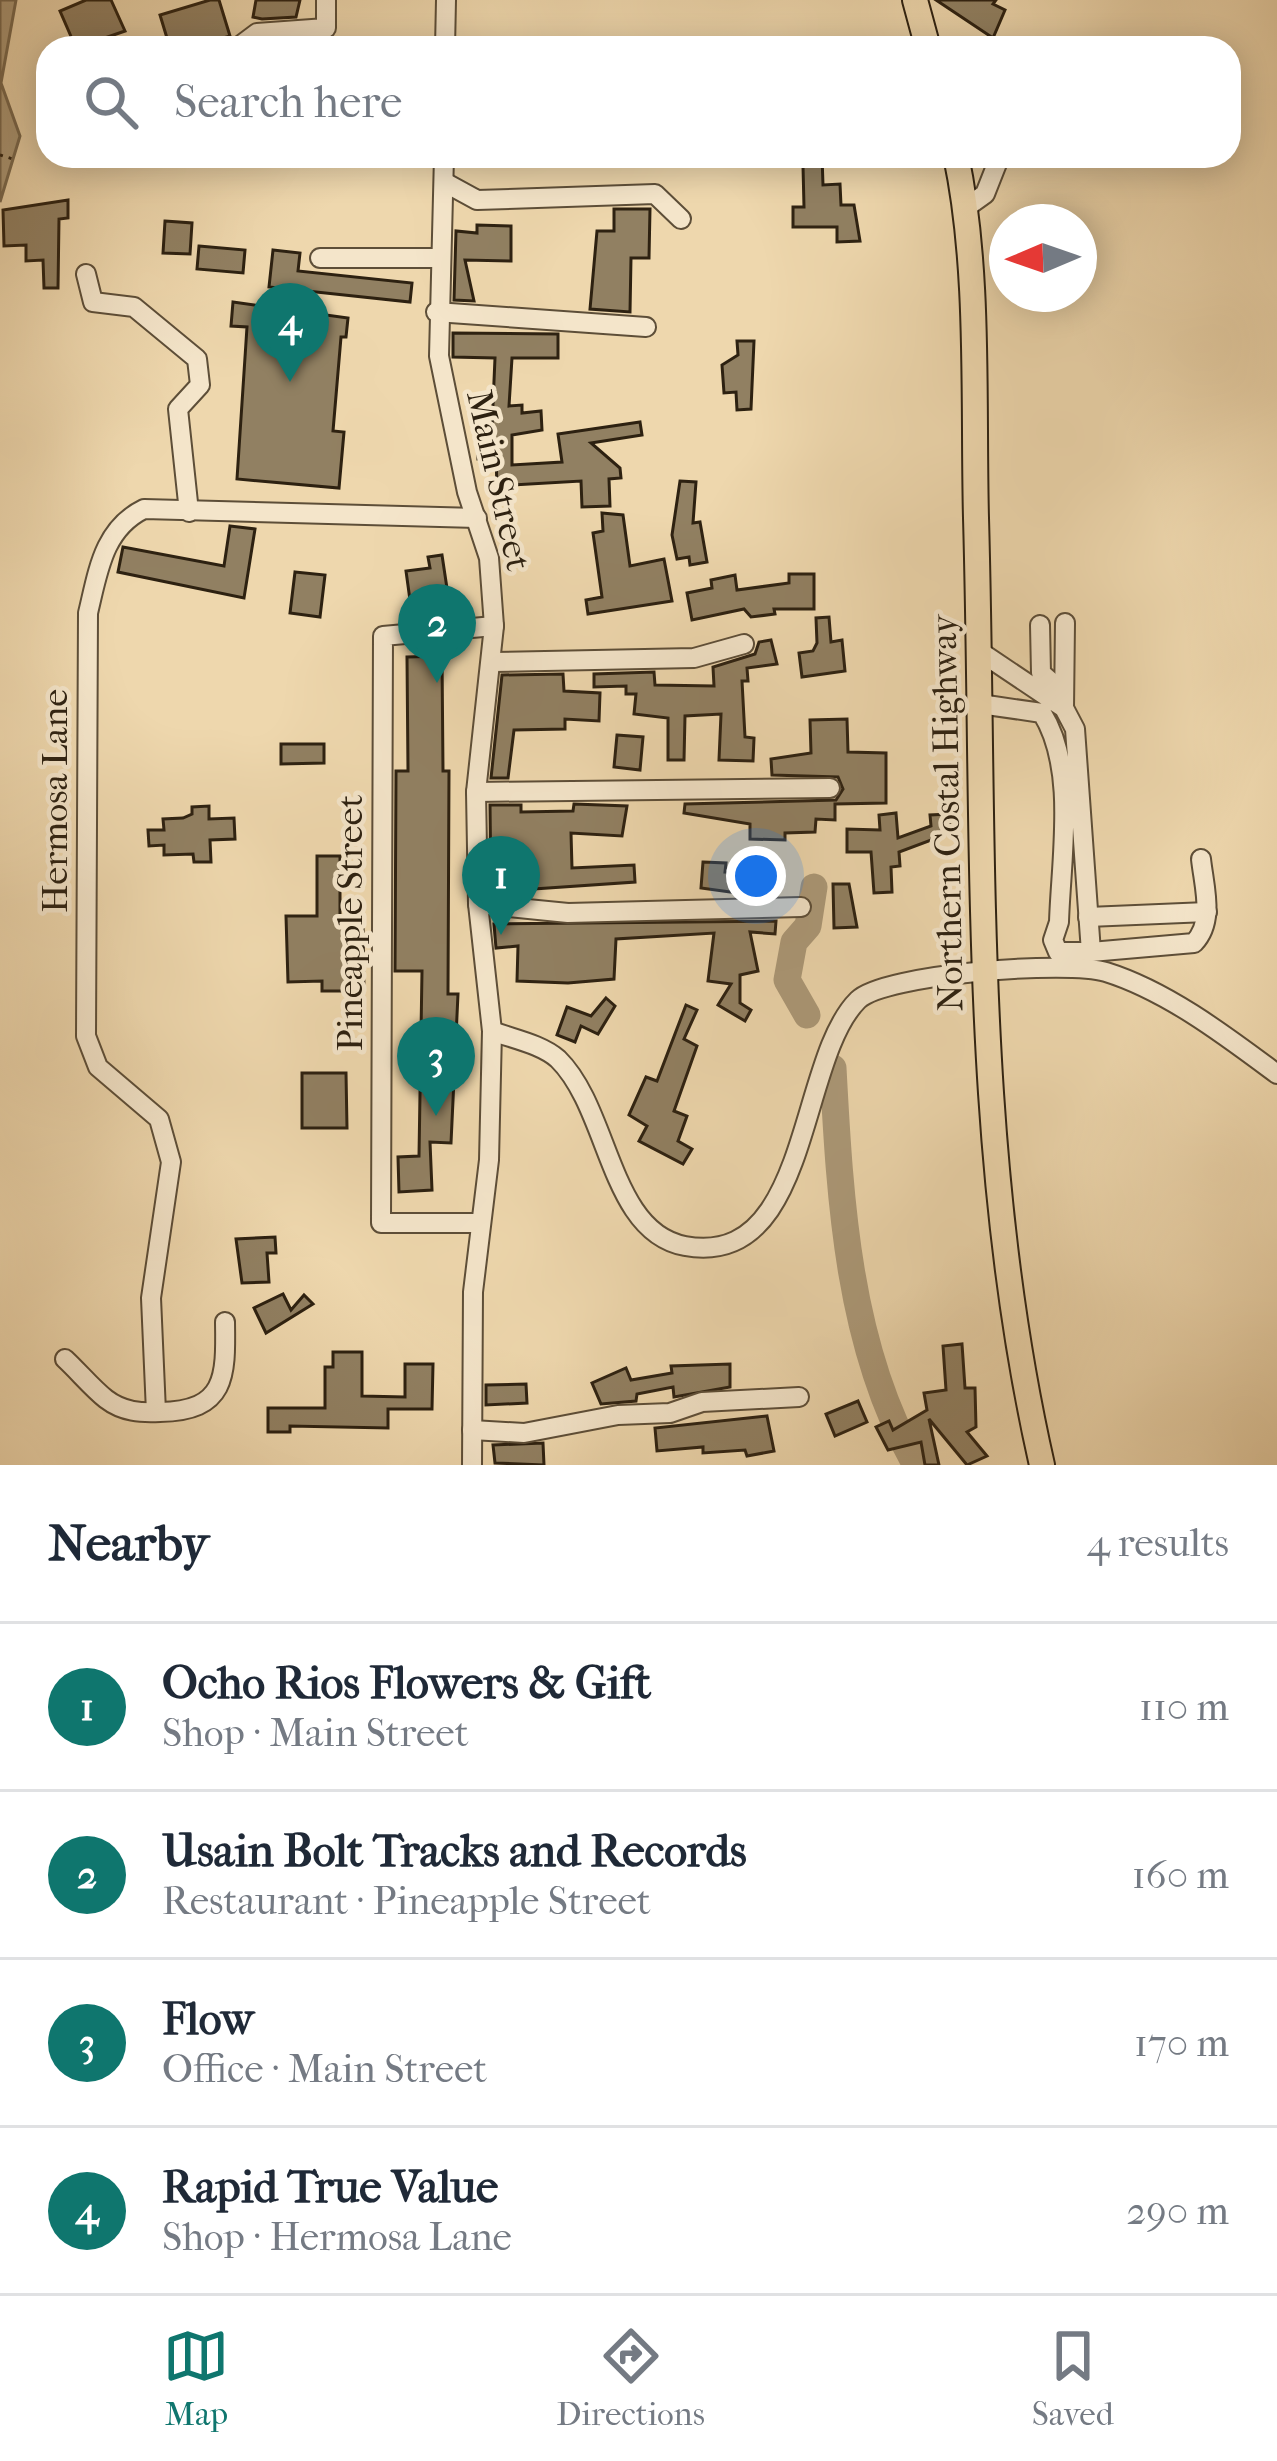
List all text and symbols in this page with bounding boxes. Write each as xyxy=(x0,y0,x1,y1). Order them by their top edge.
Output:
search box xyxy=(36,36,1241,168)
icon: search xyxy=(78,69,144,135)
text: Search here xyxy=(174,76,402,129)
north arrow xyxy=(989,204,1097,312)
pin: 4 xyxy=(251,283,329,382)
street label: Main Street xyxy=(458,386,540,575)
pin: 2 xyxy=(398,584,476,683)
street label: Northern Costal Highway xyxy=(923,612,971,1012)
street label: Hermosa Lane xyxy=(34,689,76,913)
street label: Pineapple Street xyxy=(329,795,371,1051)
pin: 1 xyxy=(462,836,540,935)
your location xyxy=(726,846,786,906)
pin: 3 xyxy=(397,1017,475,1116)
text: Nearby xyxy=(48,1513,209,1573)
text: 4 results xyxy=(1087,1520,1229,1566)
text: Ocho Rios Flowers & Gift xyxy=(162,1657,651,1710)
text: 1 xyxy=(80,1684,94,1730)
text: 110 m xyxy=(1139,1684,1229,1730)
text: Shop · Main Street xyxy=(162,1710,469,1756)
text: Usain Bolt Tracks and Records xyxy=(162,1825,747,1878)
text: 2 xyxy=(77,1852,97,1898)
text: 160 m xyxy=(1132,1852,1229,1898)
text: Restaurant · Pineapple Street xyxy=(162,1878,651,1924)
text: Flow xyxy=(162,1993,254,2046)
text: 3 xyxy=(79,2020,95,2066)
text: 170 m xyxy=(1134,2020,1229,2066)
text: Office · Main Street xyxy=(162,2046,487,2092)
text: Rapid True Value xyxy=(162,2161,498,2214)
text: 4 xyxy=(75,2188,99,2234)
text: 290 m xyxy=(1126,2188,1229,2234)
text: Shop · Hermosa Lane xyxy=(162,2214,512,2260)
tab: Map xyxy=(163,2323,229,2434)
tab: Directions xyxy=(556,2323,705,2434)
tab: Saved xyxy=(1032,2323,1114,2434)

